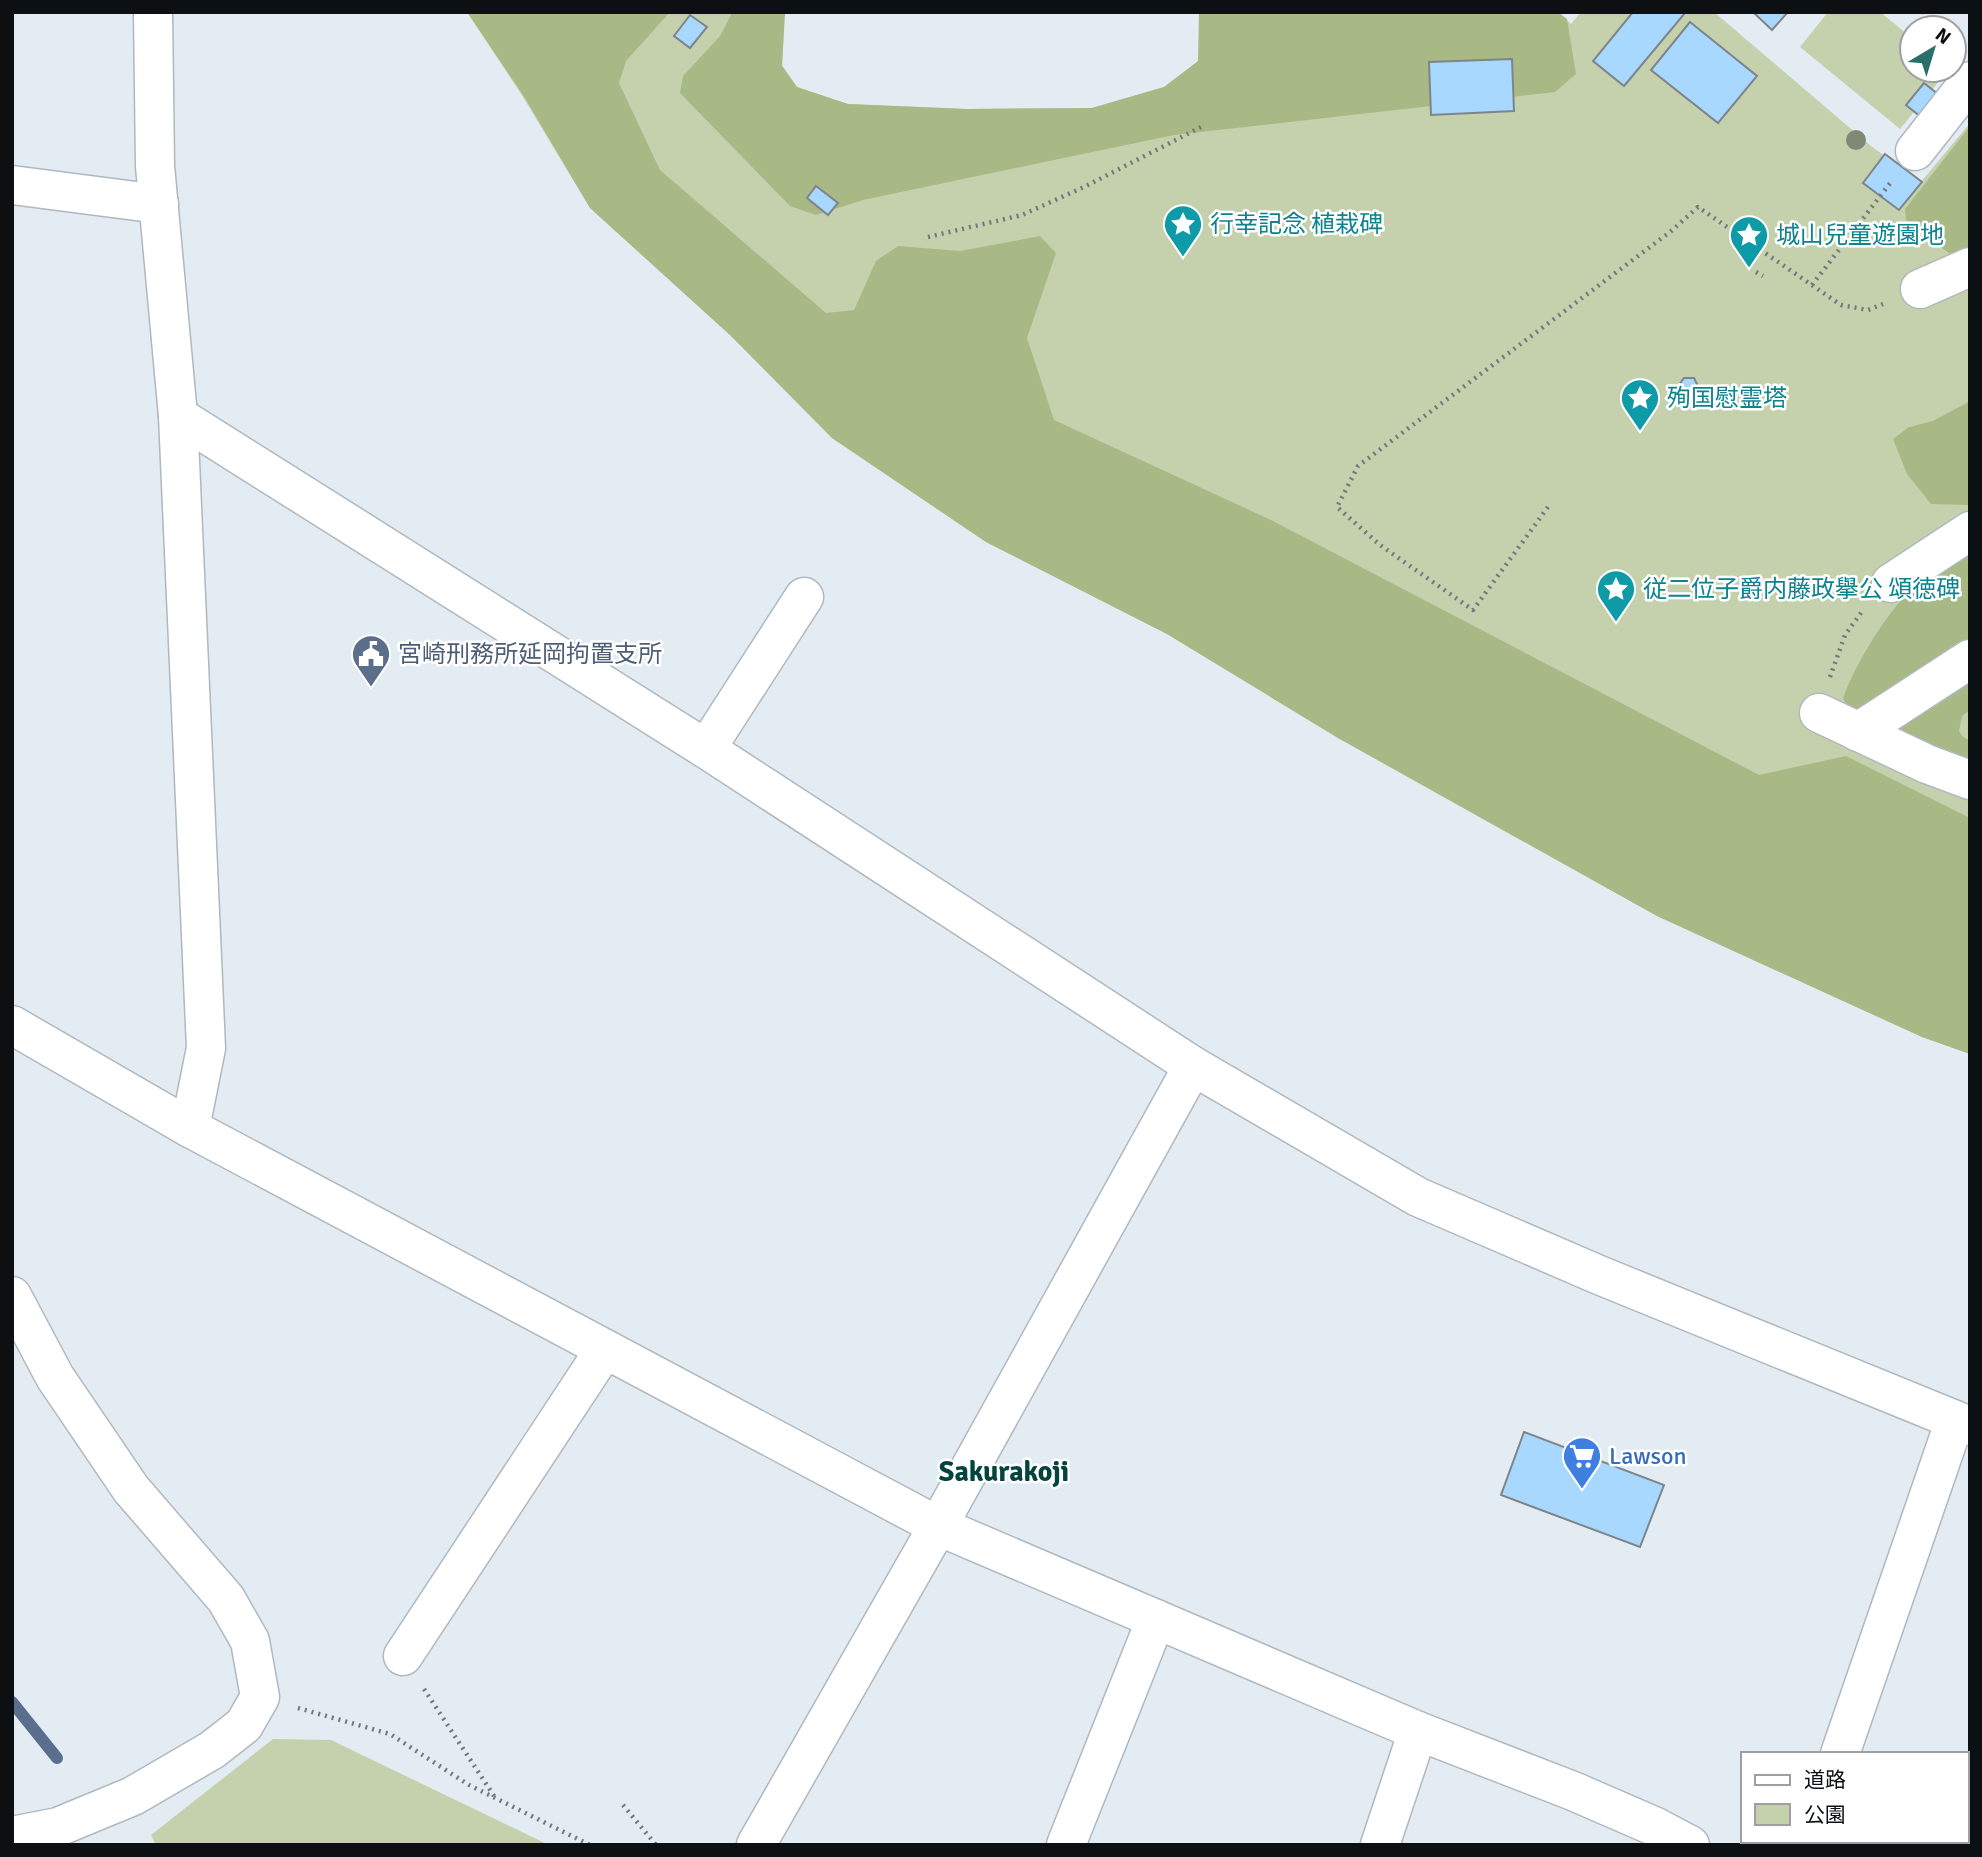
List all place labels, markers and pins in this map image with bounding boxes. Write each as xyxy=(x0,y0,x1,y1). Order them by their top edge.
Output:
place icon: 行幸記念 植栽碑 xyxy=(1162,203,1204,258)
place label: 行幸記念 植栽碑 xyxy=(1210,209,1383,239)
place icon: 城山兒童遊園地 xyxy=(1728,214,1770,269)
place label: 城山兒童遊園地 xyxy=(1776,220,1944,250)
place icon: 殉国慰霊塔 xyxy=(1619,377,1661,432)
place label: 殉国慰霊塔 xyxy=(1667,383,1787,413)
place icon: 従二位子爵内藤政擧公 頌徳碑 xyxy=(1595,568,1637,623)
place label: 従二位子爵内藤政擧公 頌徳碑 xyxy=(1643,574,1960,604)
public building icon: 宮崎刑務所延岡拘置支所 xyxy=(350,633,392,688)
place label: 宮崎刑務所延岡拘置支所 xyxy=(398,639,662,669)
supermarket icon: Lawson xyxy=(1561,1435,1603,1490)
place label: Lawson xyxy=(1609,1441,1687,1471)

